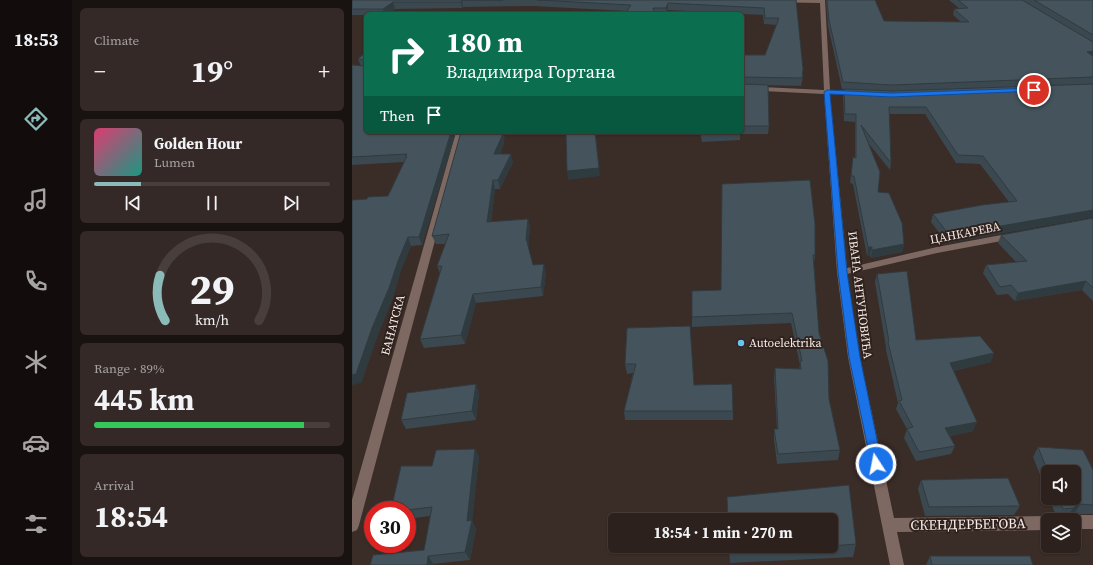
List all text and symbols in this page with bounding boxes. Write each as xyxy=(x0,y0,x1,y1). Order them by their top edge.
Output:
text: 180 m xyxy=(446,23,523,61)
text: 18:53 xyxy=(14,27,58,52)
icon: right xyxy=(380,28,432,80)
text: Climate xyxy=(94,32,139,49)
text: 19° xyxy=(191,51,233,92)
text: − xyxy=(94,56,106,86)
text: + xyxy=(318,56,330,86)
text: Владимира Гортана xyxy=(446,59,615,84)
pin xyxy=(1017,73,1051,107)
icon: arrive xyxy=(1023,79,1045,101)
icon: arrive xyxy=(423,104,445,126)
icon: directions xyxy=(22,105,50,133)
text: Then xyxy=(380,105,415,126)
text: Golden Hour xyxy=(154,133,242,154)
text: Lumen xyxy=(154,154,195,171)
icon: music xyxy=(22,186,50,214)
icon: previous xyxy=(122,192,144,214)
icon: pause xyxy=(201,192,223,214)
icon: next xyxy=(280,192,302,214)
street label: ЦАНКАРЕВА xyxy=(928,218,1002,248)
street label: ИВАНА АНТУНОВИЋА xyxy=(844,230,876,360)
text: 29 xyxy=(189,260,235,317)
icon: phone xyxy=(22,267,50,295)
street label: БАНАТСКА xyxy=(377,293,409,357)
text: km/h xyxy=(195,309,229,329)
place label: Autoelektrika xyxy=(749,335,822,351)
marker: Autoelektrika xyxy=(736,338,746,348)
icon: climate xyxy=(22,348,50,376)
text: Range · 89% xyxy=(94,360,165,377)
text: 445 km xyxy=(94,379,194,420)
icon: car xyxy=(22,429,50,457)
position arrow xyxy=(855,443,897,485)
map controls xyxy=(1041,465,1081,553)
button: sound xyxy=(1041,465,1081,505)
text: Arrival xyxy=(94,477,134,494)
text: 18:54 xyxy=(94,496,168,537)
speed limit sign: 30 xyxy=(364,501,416,553)
icon: filters xyxy=(22,510,50,538)
street label: СКЕНДЕРБЕГОВА xyxy=(910,513,1027,535)
button: layers xyxy=(1041,513,1081,553)
text: 18:54 · 1 min · 270 m xyxy=(654,522,793,543)

